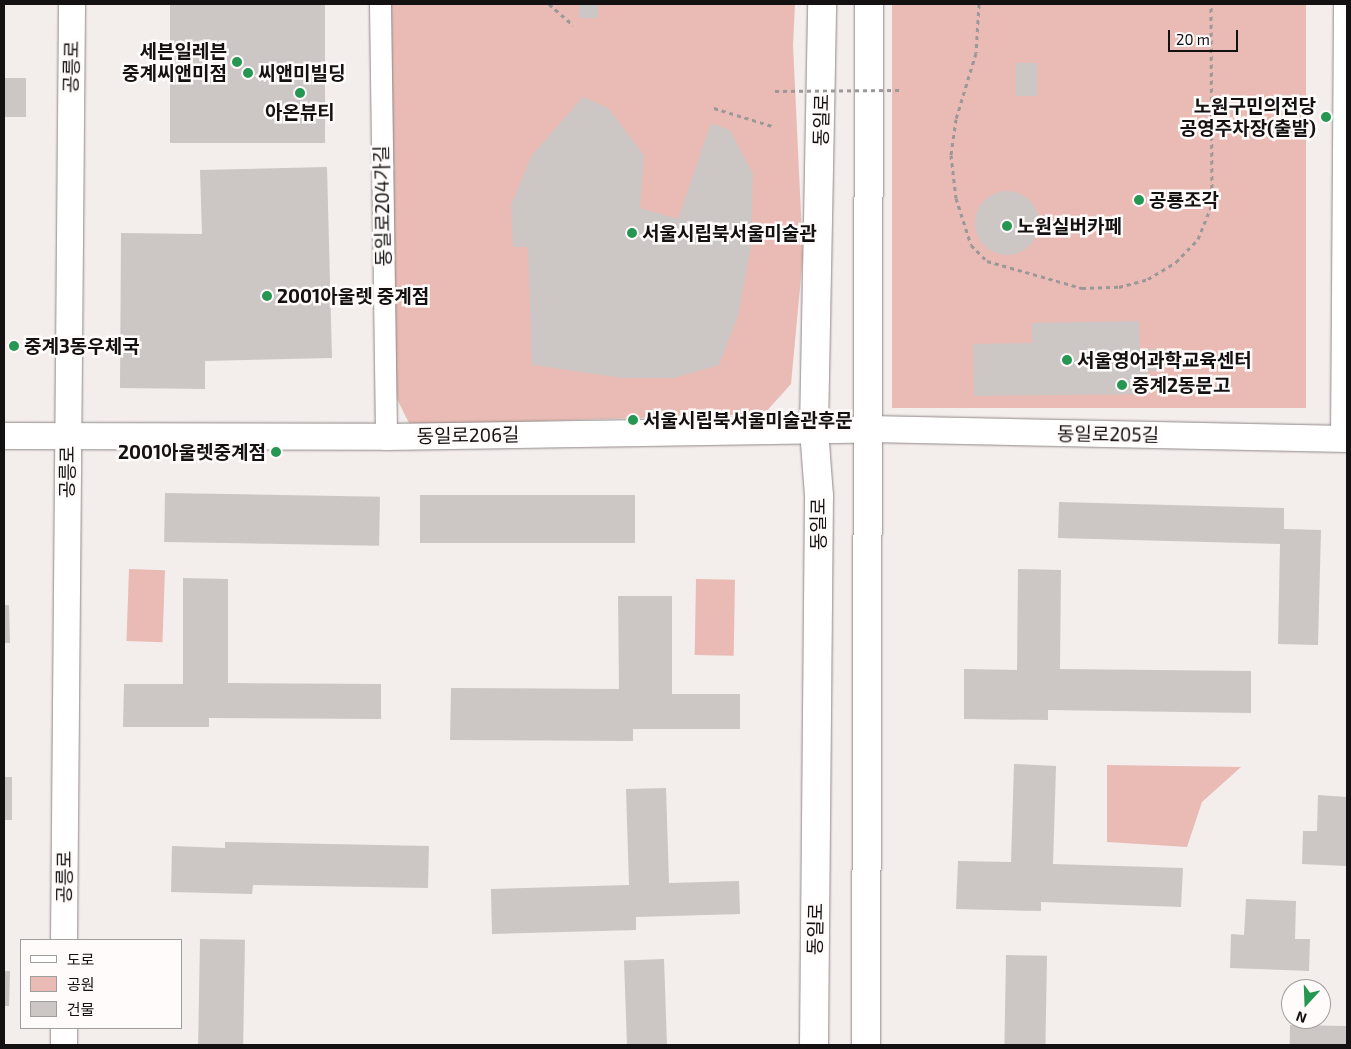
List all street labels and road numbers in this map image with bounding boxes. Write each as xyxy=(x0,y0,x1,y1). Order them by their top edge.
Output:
street label: 공릉로 xyxy=(59,41,83,93)
street label: 동일로 xyxy=(809,94,833,146)
street label: 동일로204가길 xyxy=(370,145,394,267)
street label: 동일로205길 xyxy=(1057,422,1159,446)
street label: 동일로206길 xyxy=(416,423,520,447)
street label: 공릉로 xyxy=(56,446,78,498)
street label: 동일로 xyxy=(807,498,829,550)
street label: 공릉로 xyxy=(53,851,75,903)
street label: 동일로 xyxy=(803,903,827,955)

